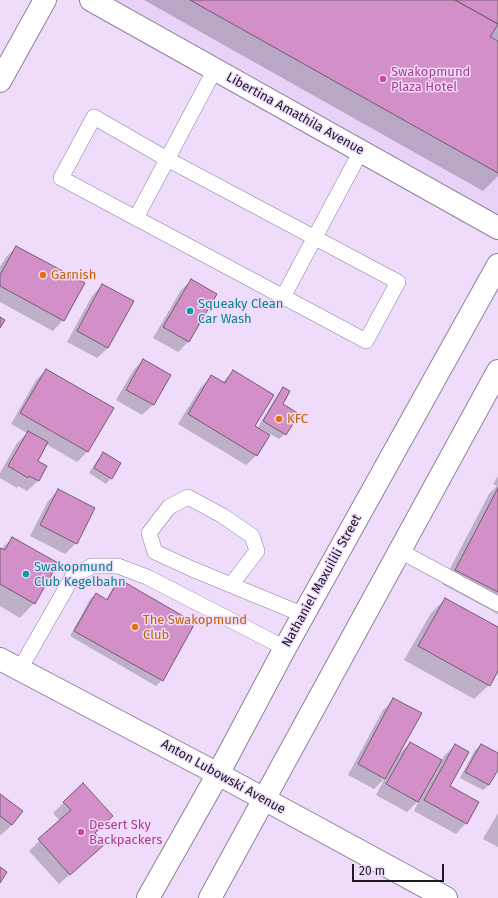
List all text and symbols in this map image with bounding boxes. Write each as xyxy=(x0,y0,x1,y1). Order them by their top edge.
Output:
place label: Swakopmund Plaza Hotel xyxy=(391,64,470,95)
street label: Libertina Amathila Avenue xyxy=(223,69,367,159)
marker: Swakopmund Plaza Hotel xyxy=(378,74,388,84)
place label: Garnish xyxy=(51,267,96,283)
marker: Garnish xyxy=(38,270,48,280)
place label: Squeaky Clean Car Wash xyxy=(198,296,283,327)
marker: Squeaky Clean Car Wash xyxy=(185,306,195,316)
place label: KFC xyxy=(287,411,308,427)
marker: KFC xyxy=(274,414,284,424)
street label: Nathaniel Maxuilili Street xyxy=(279,512,365,650)
place label: Swakopmund Club Kegelbahn xyxy=(34,559,126,590)
marker: Swakopmund Club Kegelbahn xyxy=(21,569,31,579)
place label: The Swakopmund Club xyxy=(143,612,247,643)
marker: The Swakopmund Club xyxy=(130,622,140,632)
street label: Anton Lubowski Avenue xyxy=(158,736,288,818)
place label: Desert Sky Backpackers xyxy=(89,817,162,848)
marker: Desert Sky Backpackers xyxy=(76,827,86,837)
scale bar xyxy=(354,856,446,882)
text: 20 m xyxy=(359,864,385,878)

